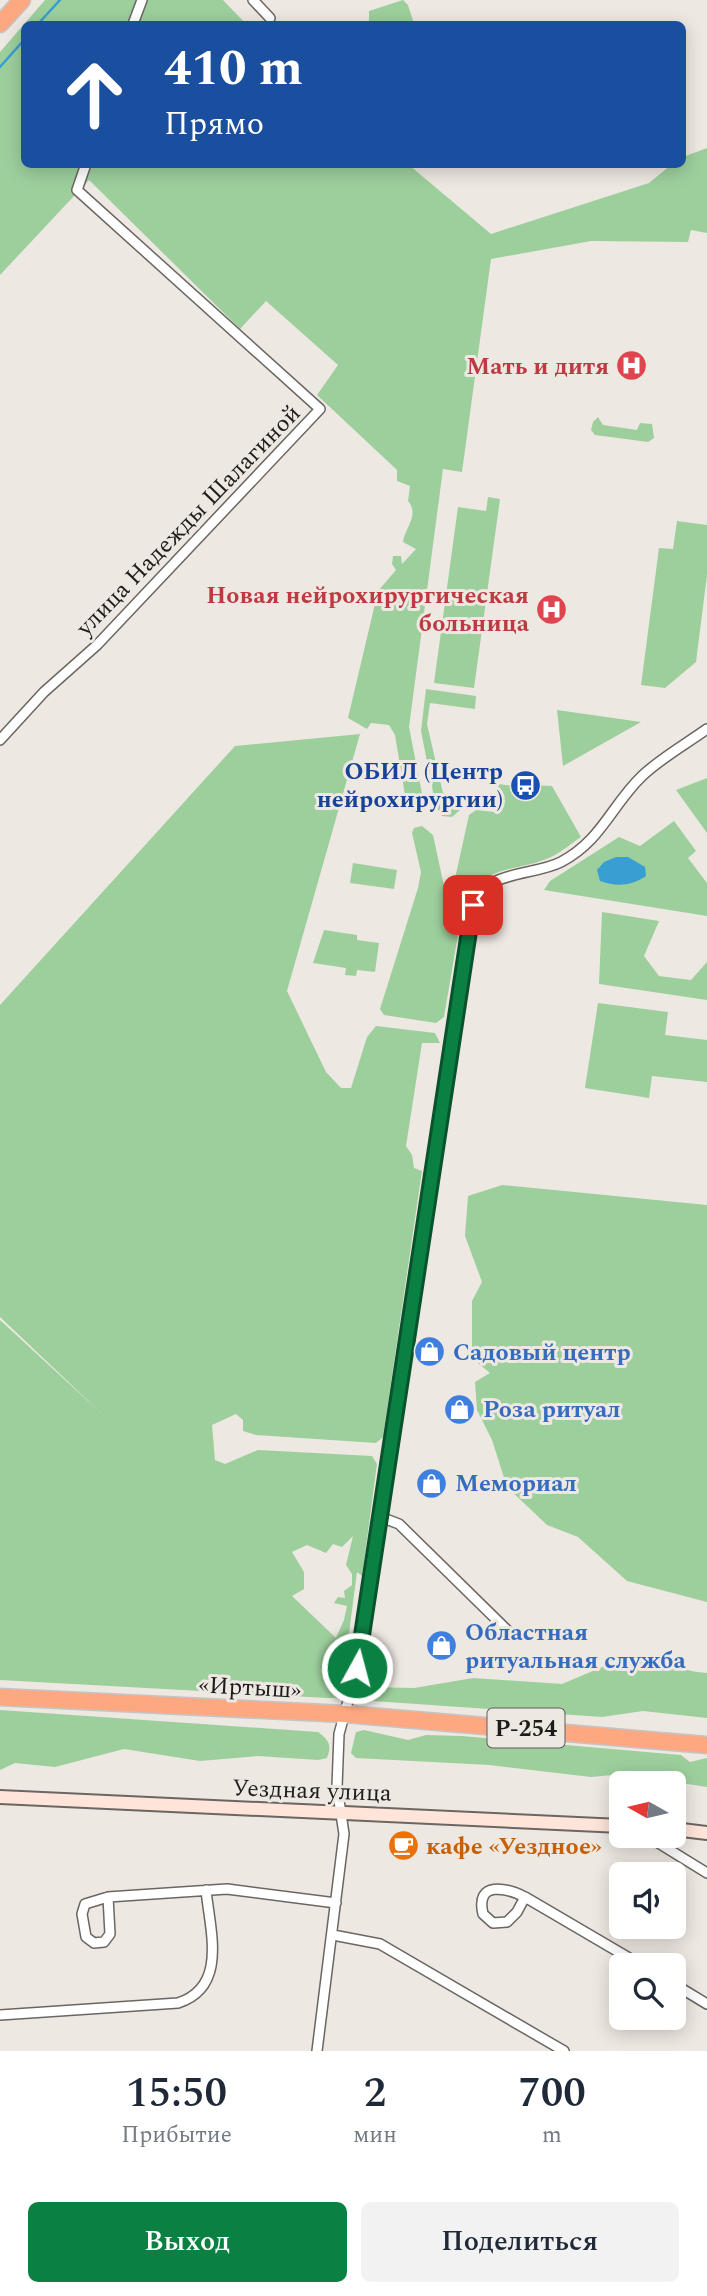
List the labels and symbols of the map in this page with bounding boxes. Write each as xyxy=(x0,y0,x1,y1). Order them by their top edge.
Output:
place label: Мать и дитя xyxy=(466,349,609,385)
hospital icon: Мать и дитя xyxy=(615,349,649,383)
street label: улица Надежды Шалагиной xyxy=(67,397,309,645)
place label: Новая нейрохирургическая больница xyxy=(206,578,530,642)
hospital icon: Новая нейрохирургическая больница xyxy=(535,592,569,626)
place label: ОБИЛ (Центр нейрохирургии) xyxy=(317,754,503,818)
bus stop icon: ОБИЛ (Центр нейрохирургии) xyxy=(509,768,543,802)
pin xyxy=(443,875,503,935)
shop icon: Садовый центр xyxy=(413,1335,447,1369)
place label: Садовый центр xyxy=(453,1335,631,1371)
shop icon: Роза ритуал xyxy=(443,1392,477,1426)
place label: Роза ритуал xyxy=(483,1392,621,1428)
shop icon: Мемориал xyxy=(415,1466,449,1500)
place label: Мемориал xyxy=(455,1466,577,1502)
place label: Областная ритуальная служба xyxy=(465,1615,686,1679)
shop icon: Областная ритуальная служба xyxy=(425,1629,459,1663)
position arrow xyxy=(320,1631,394,1705)
street label: «Иртыш» xyxy=(198,1667,302,1709)
road number: Р-254 xyxy=(488,1708,564,1748)
street label: Уездная улица xyxy=(231,1770,393,1812)
north arrow xyxy=(609,1771,686,1848)
cafe icon: кафе «Уездное» xyxy=(386,1829,420,1863)
place label: кафе «Уездное» xyxy=(426,1829,602,1865)

